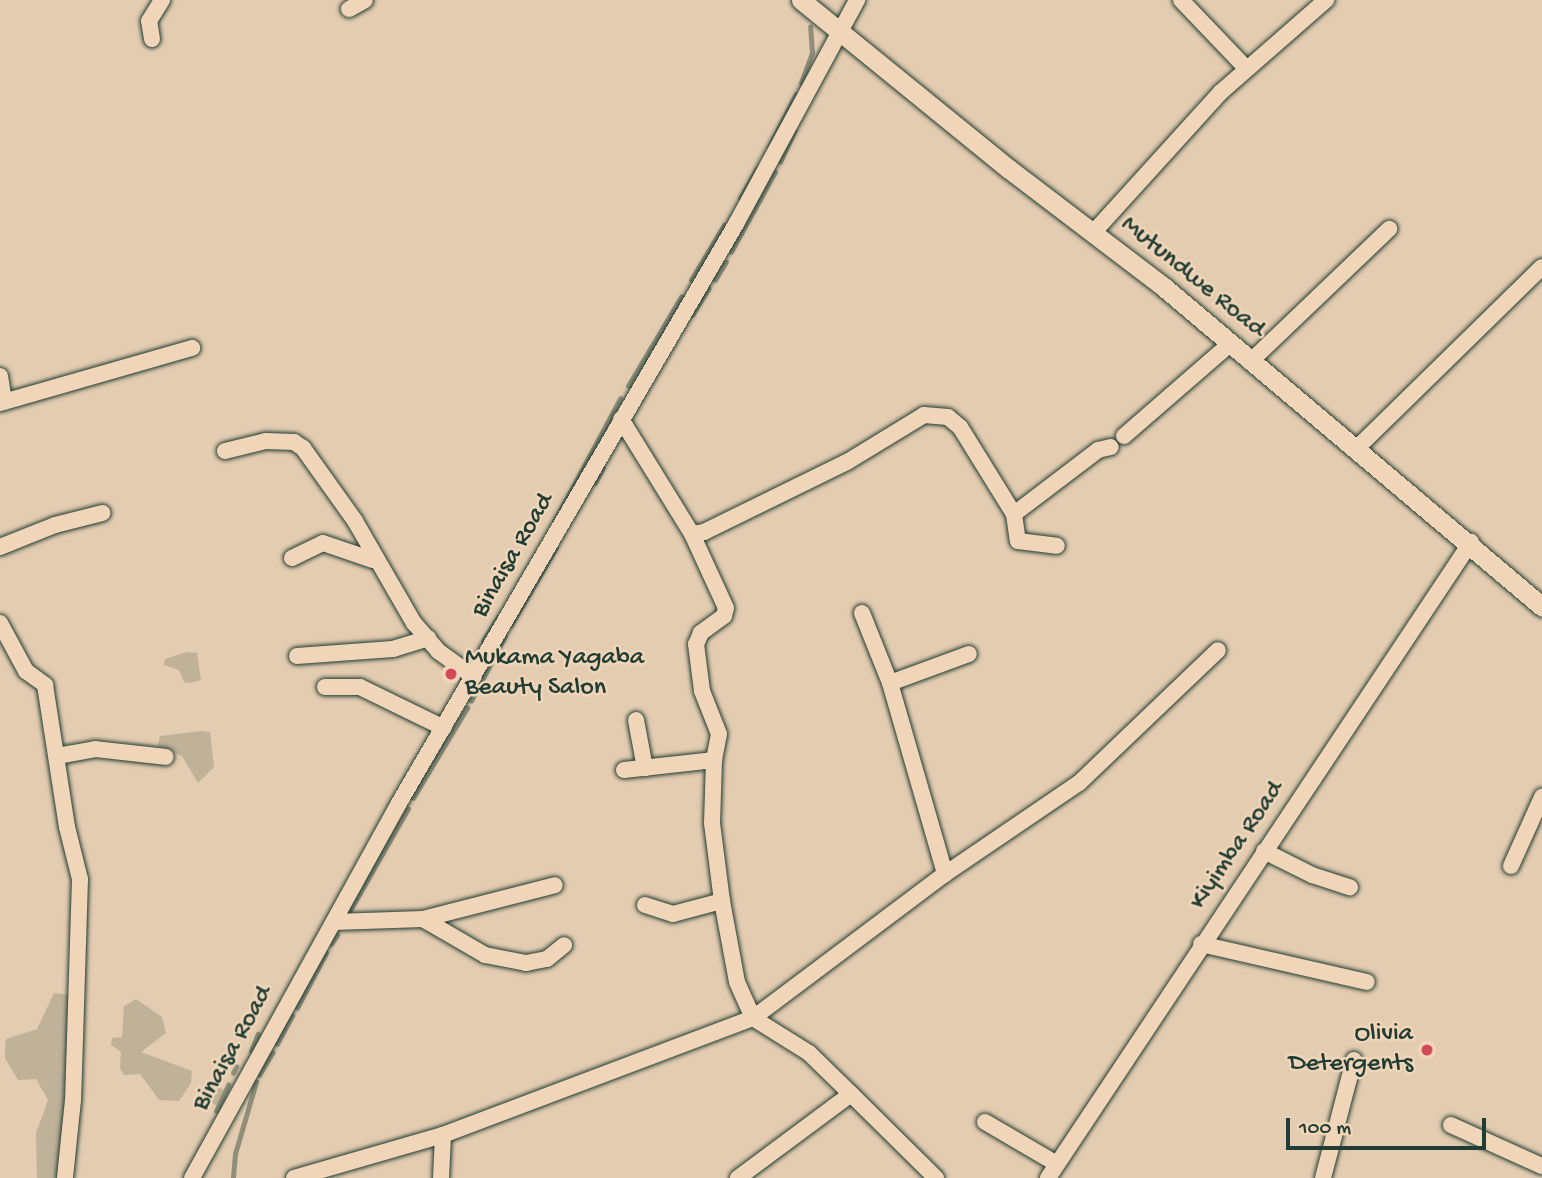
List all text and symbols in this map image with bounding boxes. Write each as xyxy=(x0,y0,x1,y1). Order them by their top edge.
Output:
street label: Mutundwe Road xyxy=(1113,210,1271,346)
street label: Binaisa Road xyxy=(466,488,562,624)
place label: Mukama Yagaba Beauty Salon xyxy=(465,643,644,704)
marker: Mukama Yagaba Beauty Salon xyxy=(443,666,459,682)
street label: Kiyimba Road xyxy=(1184,776,1292,916)
street label: Binaisa Road xyxy=(187,981,281,1117)
place label: Olivia Detergents xyxy=(1289,1019,1413,1080)
marker: Olivia Detergents xyxy=(1419,1042,1435,1058)
scale bar xyxy=(1290,1104,1490,1148)
text: 100 m xyxy=(1299,1117,1351,1142)

